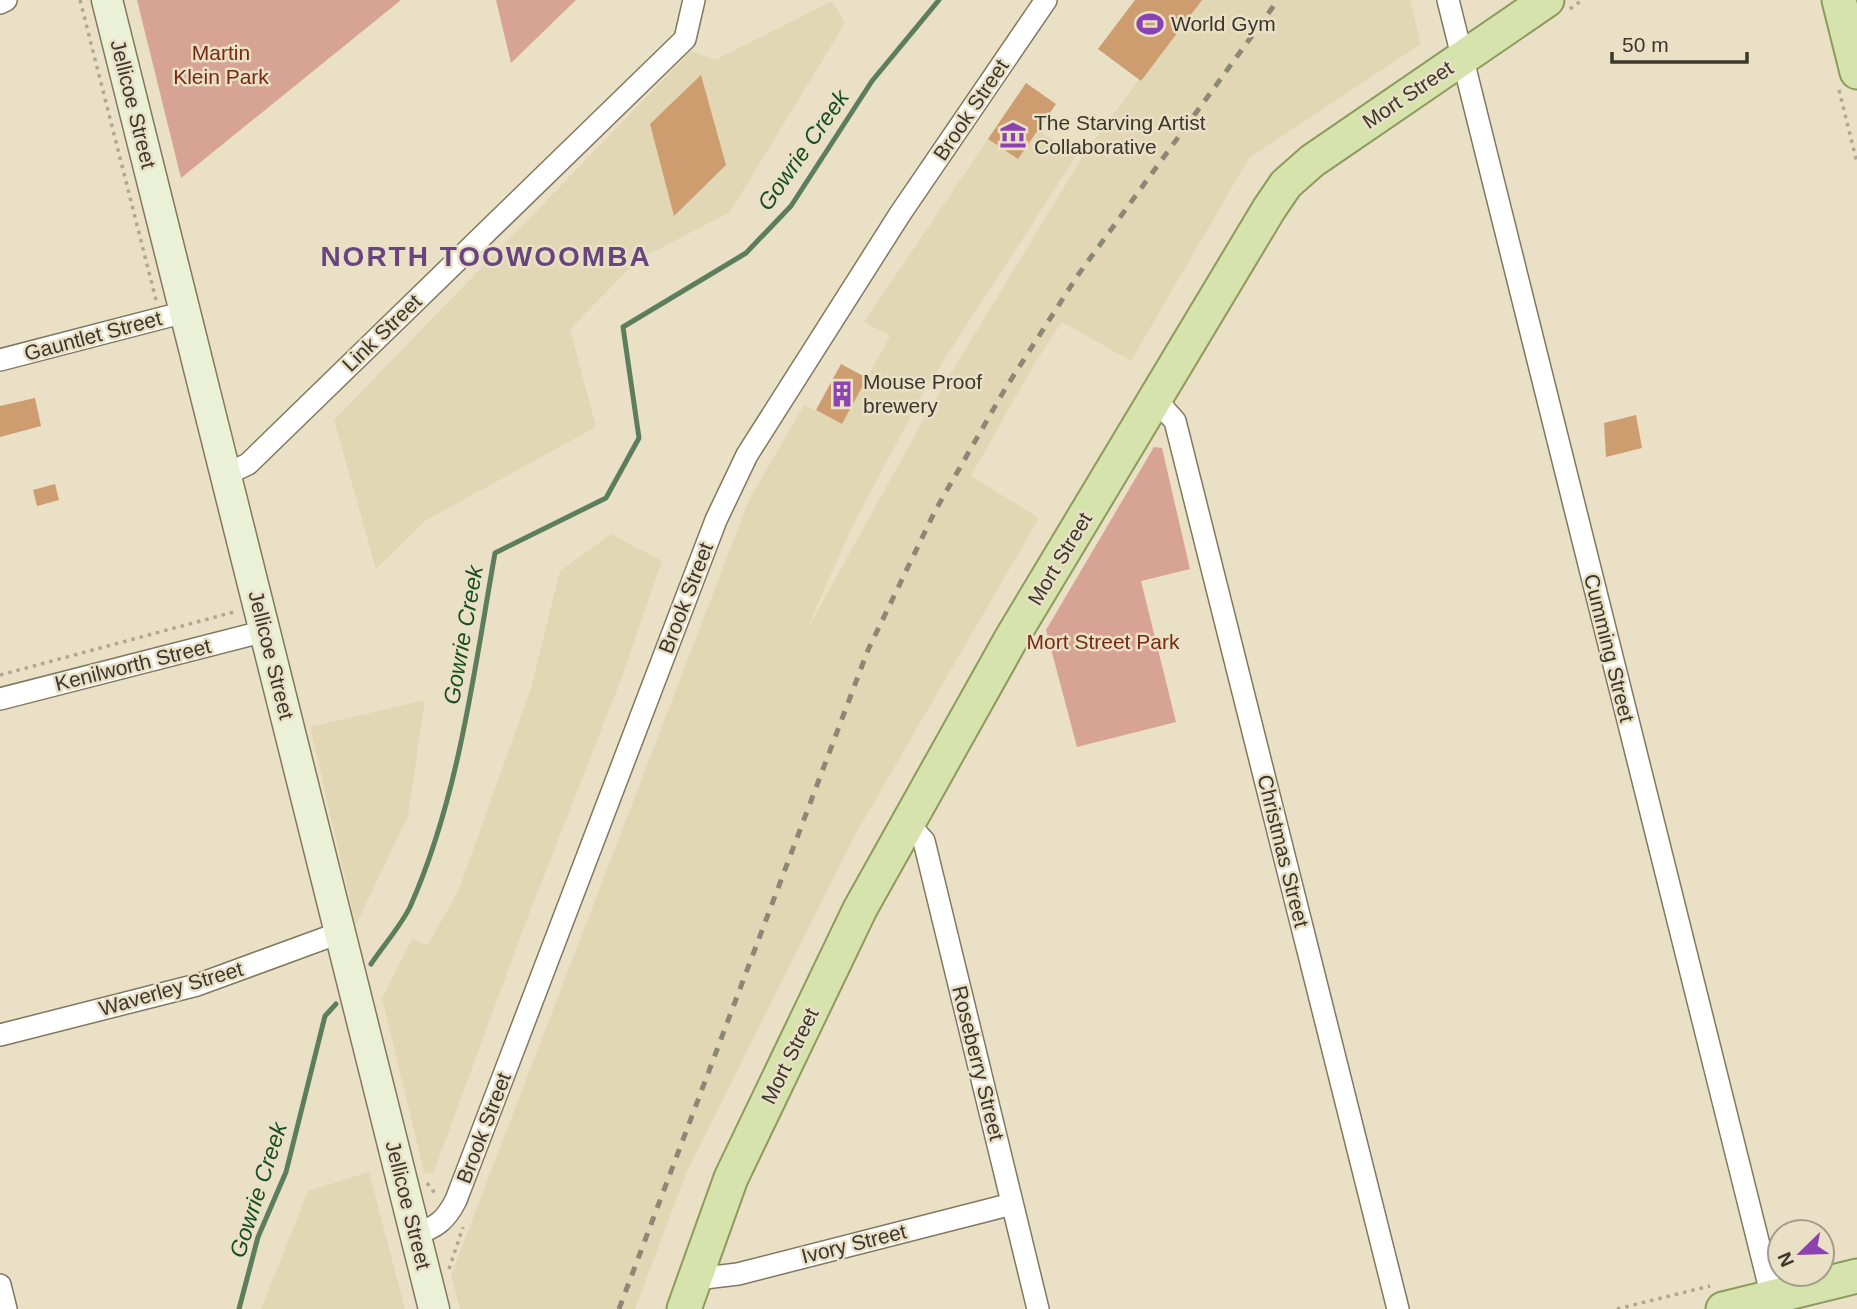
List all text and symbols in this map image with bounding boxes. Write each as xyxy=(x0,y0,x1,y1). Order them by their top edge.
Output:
sports icon: World Gym xyxy=(1135,9,1165,39)
place label: World Gym xyxy=(1171,12,1276,35)
scale bar xyxy=(1612,21,1747,65)
text: 50 m xyxy=(1622,33,1669,56)
street label: Jellicoe Street xyxy=(106,37,161,171)
park label: Martin Klein Park xyxy=(173,41,269,88)
street label: Brook Street xyxy=(928,55,1013,165)
street label: Mort Street xyxy=(1358,56,1457,133)
water label: Gowrie Creek xyxy=(752,84,855,215)
place label: The Starving Artist Collaborative xyxy=(1034,111,1206,158)
museum icon: The Starving Artist Collaborative xyxy=(998,120,1028,150)
district label: NORTH TOOWOOMBA xyxy=(320,241,652,272)
street label: Link Street xyxy=(338,289,426,376)
street label: Gauntlet Street xyxy=(22,306,164,365)
place label: Mouse Proof brewery xyxy=(863,370,982,417)
building icon: Mouse Proof brewery xyxy=(827,379,857,409)
street label: Mort Street xyxy=(1023,508,1096,609)
street label: Brook Street xyxy=(654,539,717,656)
water label: Gowrie Creek xyxy=(438,562,488,706)
street label: Cumming Street xyxy=(1580,571,1639,724)
street label: Jellicoe Street xyxy=(244,588,299,722)
park label: Mort Street Park xyxy=(1027,630,1180,653)
street label: Kenilworth Street xyxy=(53,634,213,695)
street label: Christmas Street xyxy=(1253,772,1314,930)
street label: Waverley Street xyxy=(96,957,246,1020)
street label: Roseberry Street xyxy=(948,983,1009,1143)
street label: Mort Street xyxy=(756,1004,823,1108)
street label: Brook Street xyxy=(452,1069,515,1186)
water label: Gowrie Creek xyxy=(224,1118,293,1261)
street label: Jellicoe Street xyxy=(381,1138,436,1272)
north arrow xyxy=(1766,1218,1836,1288)
street label: Ivory Street xyxy=(799,1219,909,1268)
text: N xyxy=(1773,1249,1798,1270)

